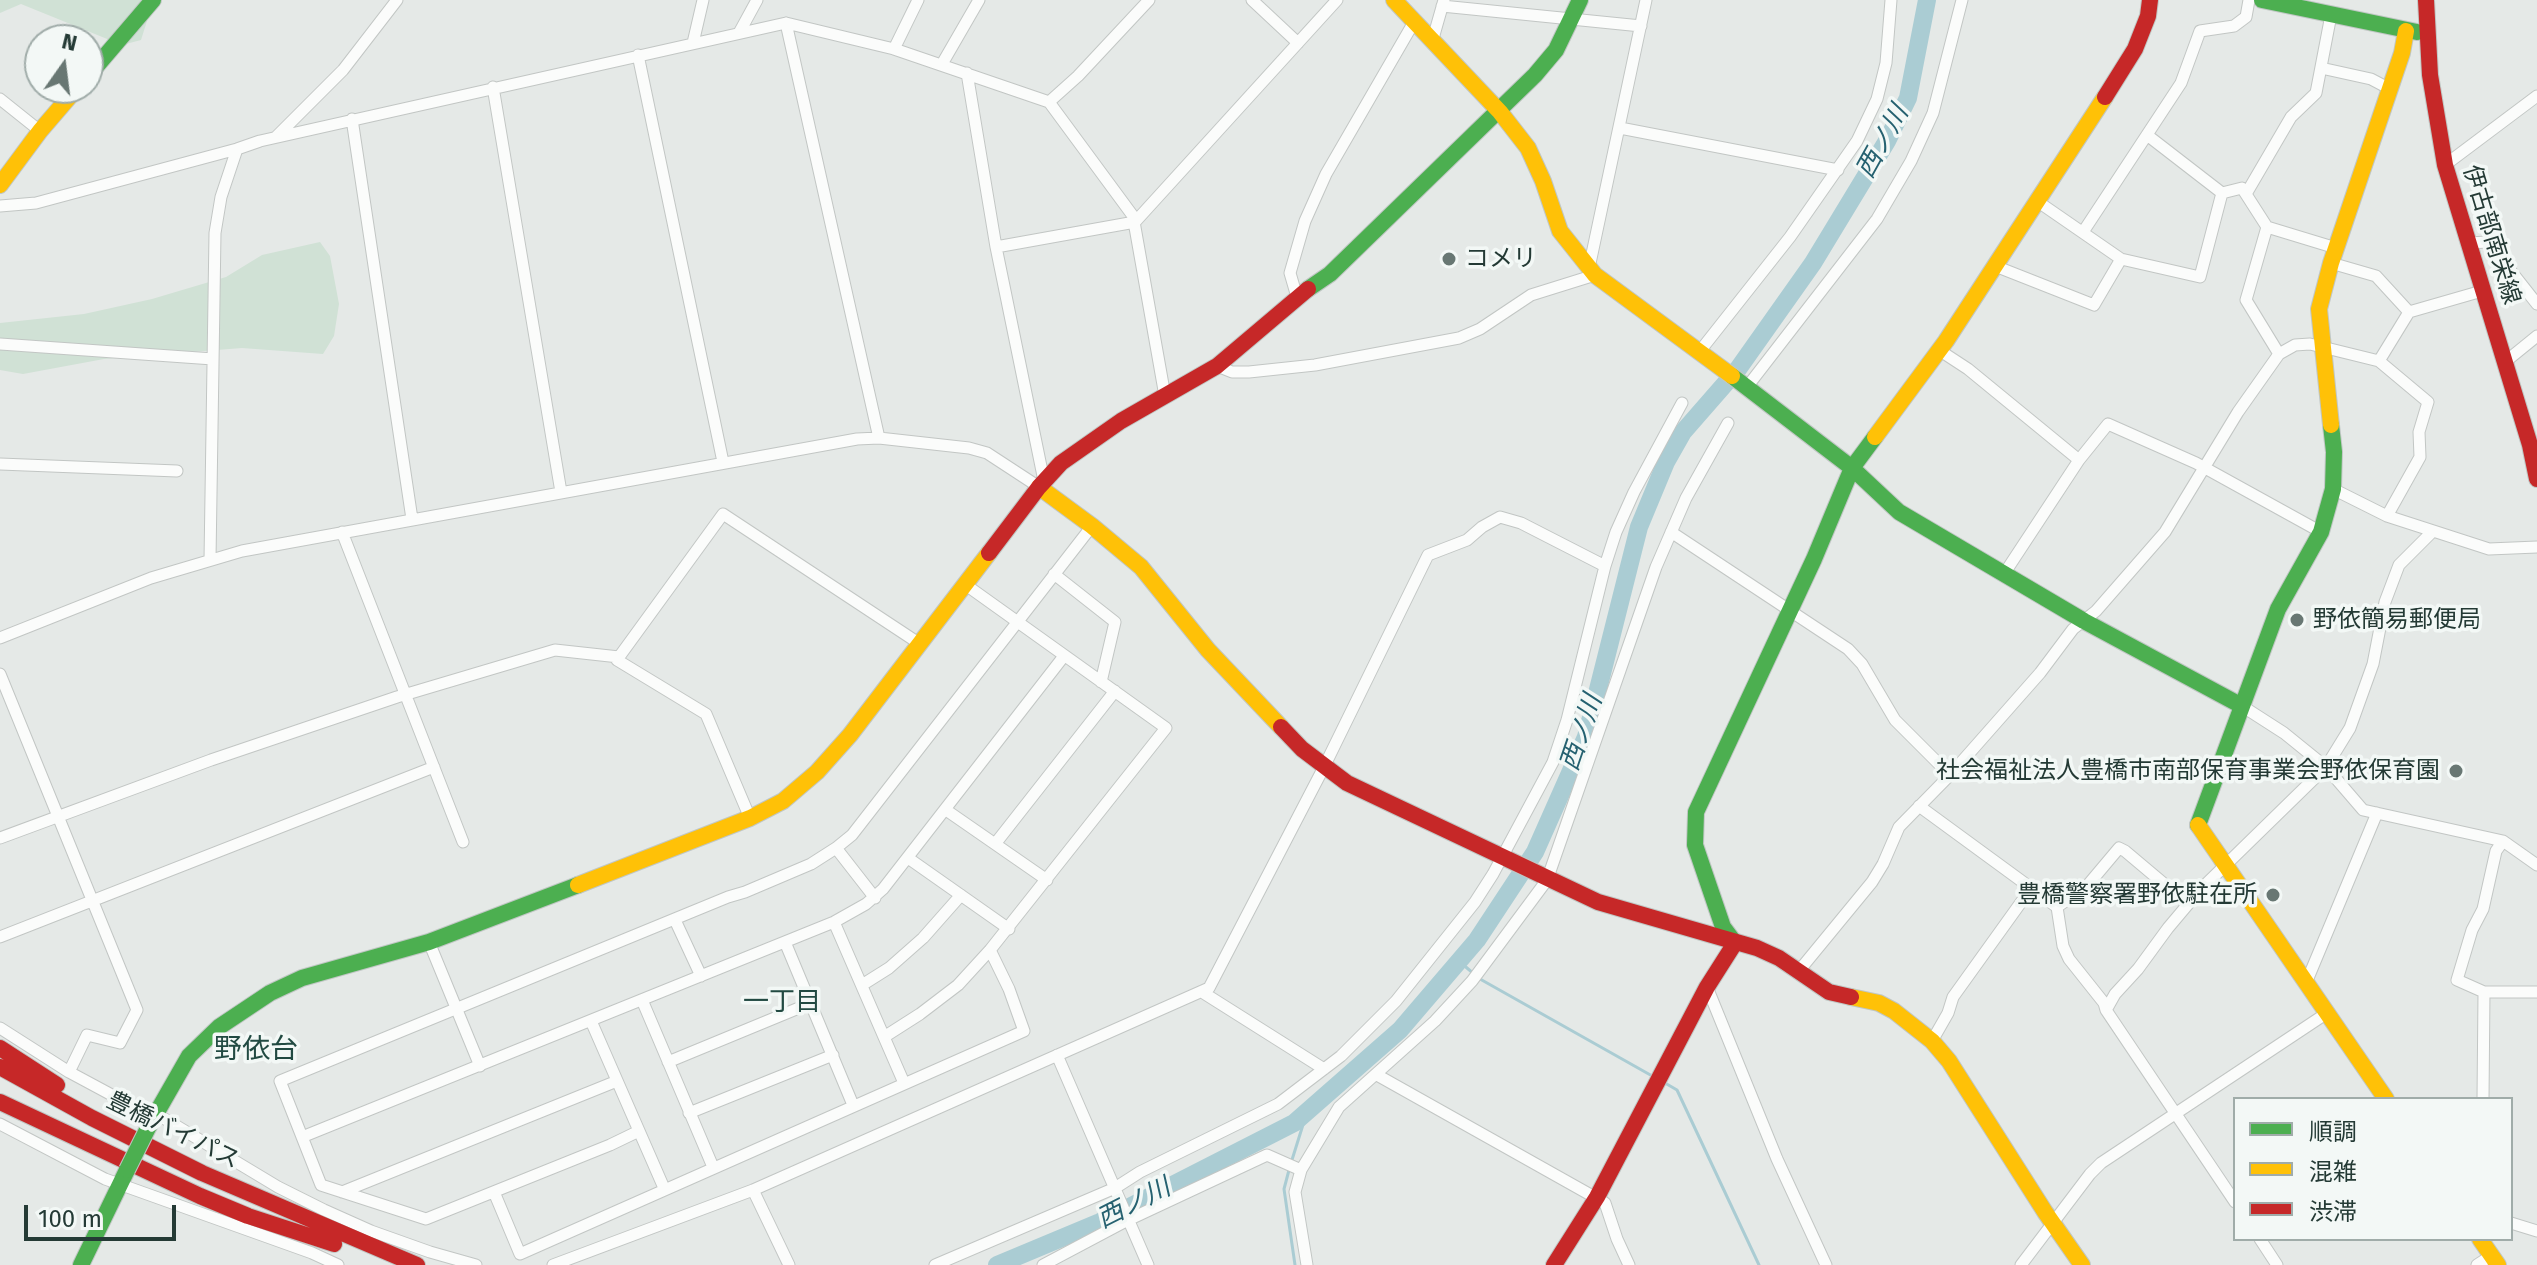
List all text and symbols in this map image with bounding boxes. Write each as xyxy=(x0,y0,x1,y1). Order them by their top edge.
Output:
north arrow xyxy=(24,24,104,104)
text: N xyxy=(59,27,80,57)
water label: 西ノ川 xyxy=(1850,100,1916,184)
street label: 伊古部南栄線 xyxy=(2456,162,2526,308)
place label: コメリ xyxy=(1465,245,1537,273)
marker: コメリ xyxy=(1440,250,1458,268)
place label: 野依簡易郵便局 xyxy=(2313,606,2481,634)
marker: 野依簡易郵便局 xyxy=(2288,611,2306,629)
water label: 西ノ川 xyxy=(1555,691,1609,775)
place label: 社会福祉法人豊橋市南部保育事業会野依保育園 xyxy=(1936,757,2440,785)
marker: 社会福祉法人豊橋市南部保育事業会野依保育園 xyxy=(2447,762,2465,780)
place label: 豊橋警察署野依駐在所 xyxy=(2017,881,2257,909)
marker: 豊橋警察署野依駐在所 xyxy=(2264,886,2282,904)
district label: 一丁目 xyxy=(743,987,821,1019)
district label: 野依台 xyxy=(214,1033,298,1067)
street label: 豊橋バイパス xyxy=(102,1086,244,1176)
legend xyxy=(2233,1097,2513,1241)
text: 順調 xyxy=(2309,1118,2357,1146)
text: 混雑 xyxy=(2309,1158,2357,1186)
water label: 西ノ川 xyxy=(1092,1172,1176,1236)
scale bar xyxy=(28,1189,180,1239)
text: 渋滞 xyxy=(2309,1198,2357,1226)
text: 100 m xyxy=(38,1205,102,1233)

